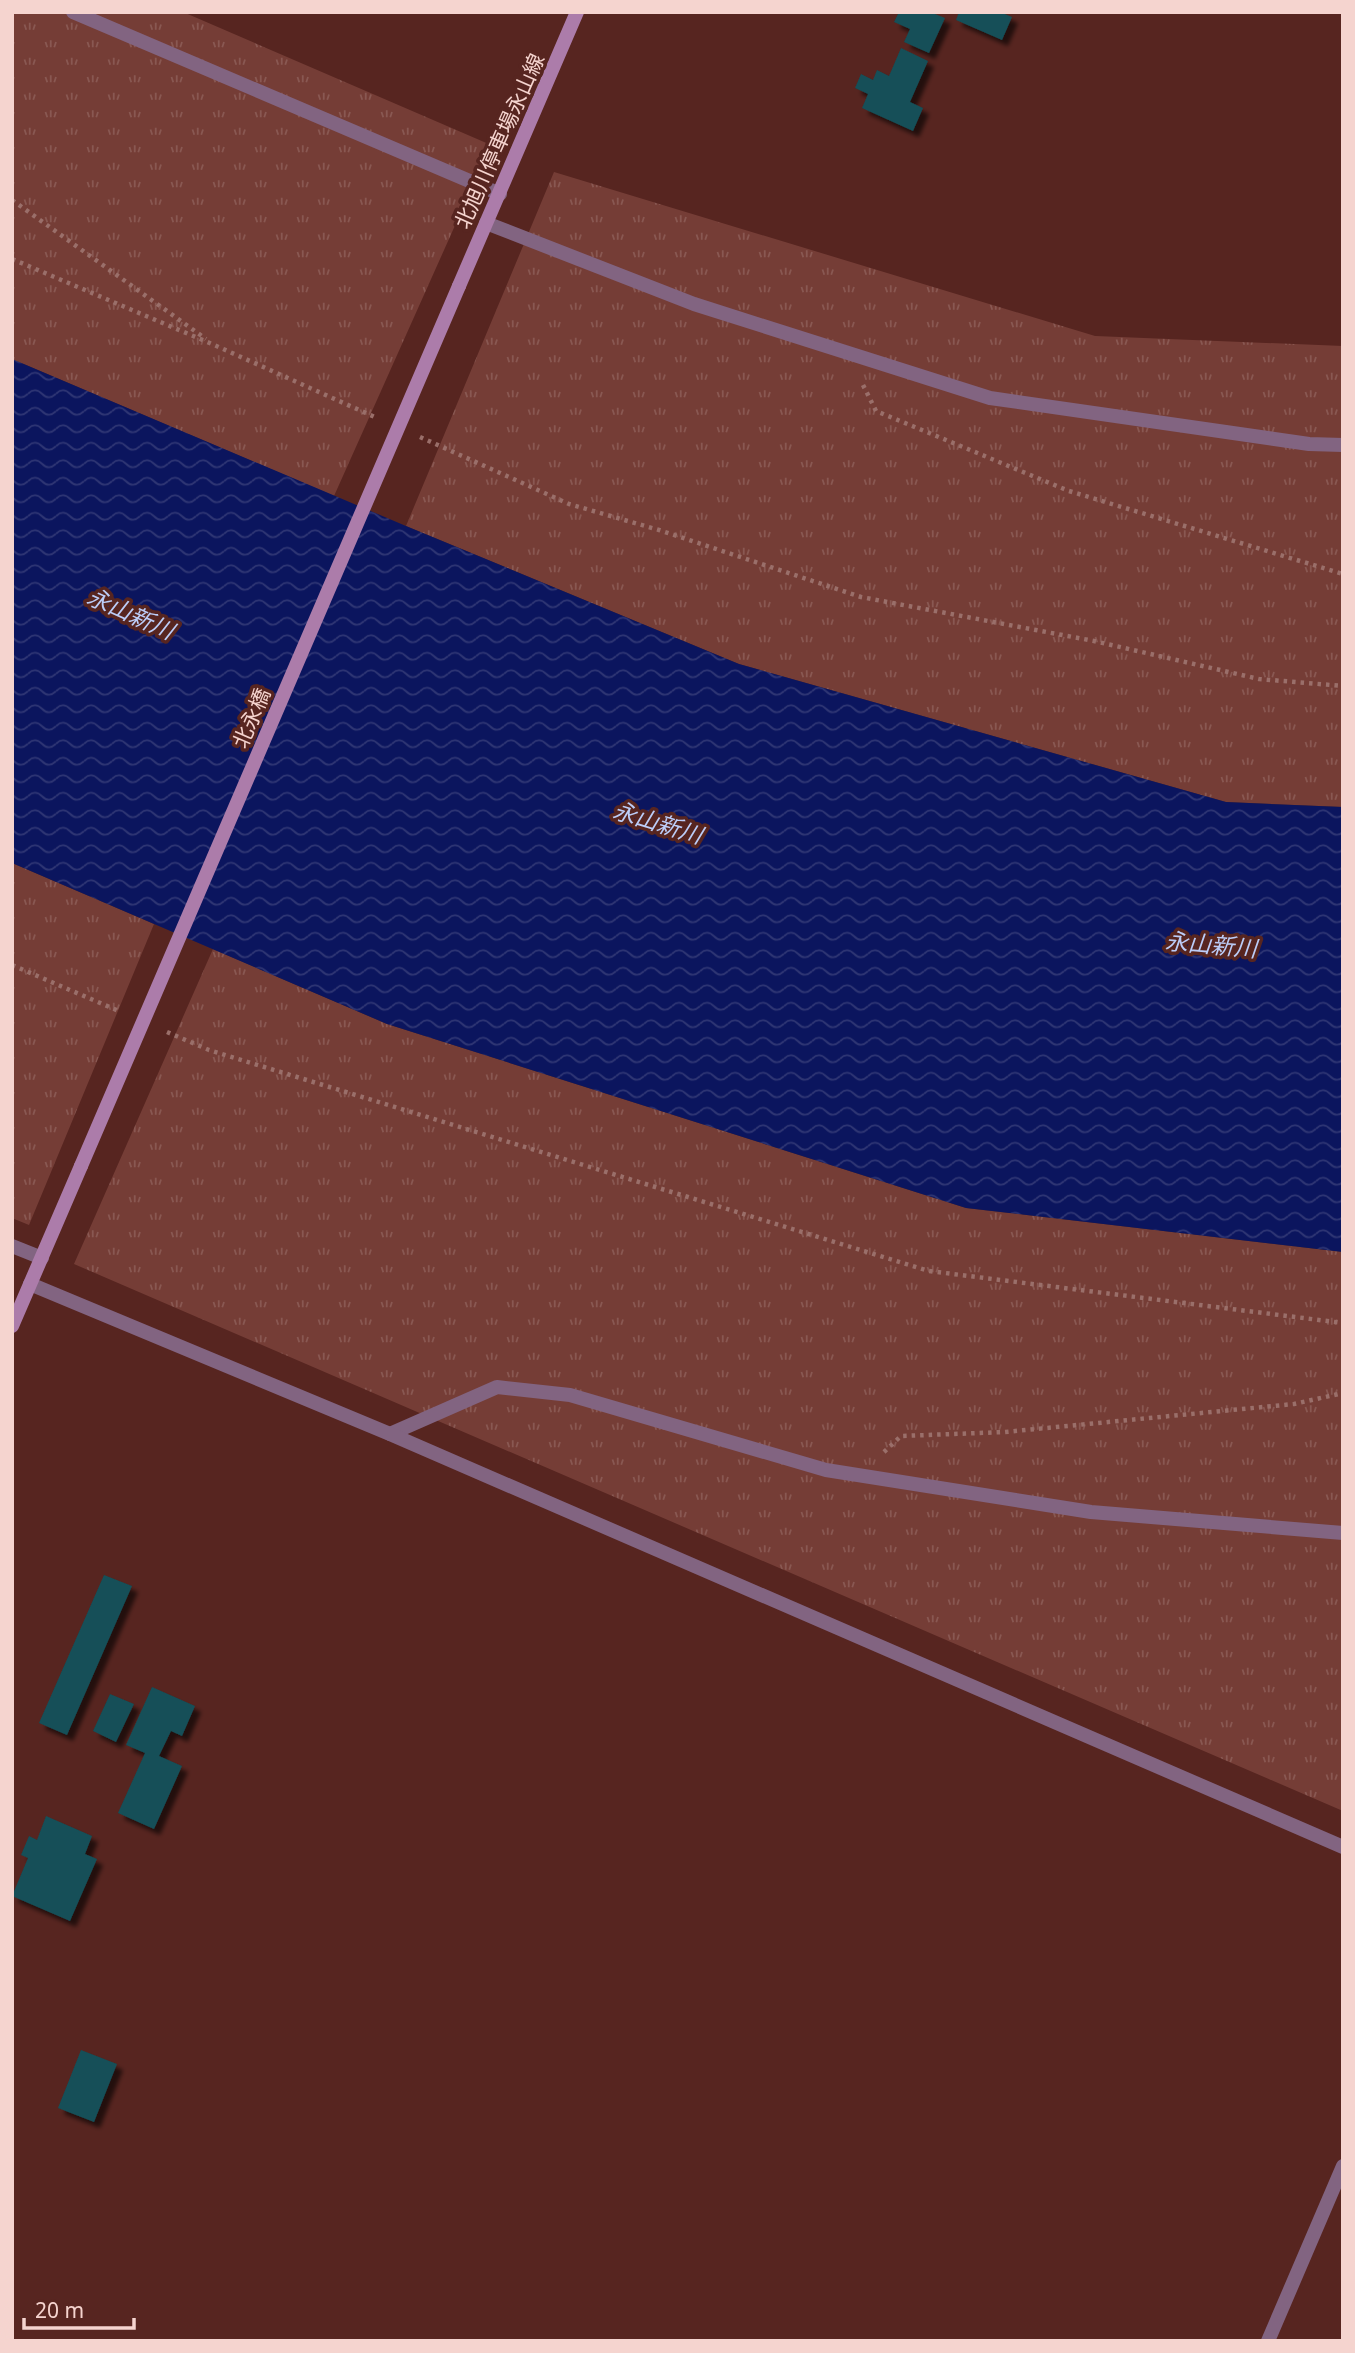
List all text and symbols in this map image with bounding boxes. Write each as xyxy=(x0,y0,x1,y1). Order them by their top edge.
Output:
street label: 北旭川停車場永山線 xyxy=(448,49,550,233)
water label: 永山新川 xyxy=(82,580,182,648)
street label: 北永橋 xyxy=(226,684,276,752)
water label: 永山新川 xyxy=(609,793,710,852)
water label: 永山新川 xyxy=(1164,924,1261,964)
scale bar xyxy=(24,2286,135,2330)
text: 20 m xyxy=(35,2296,84,2324)

